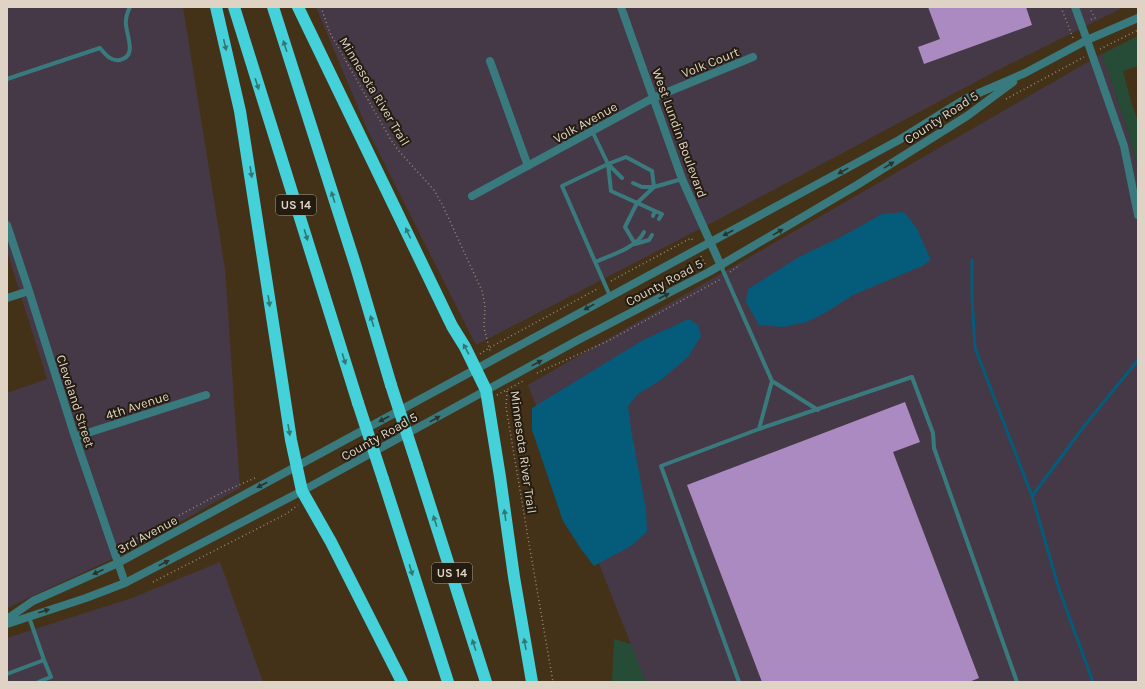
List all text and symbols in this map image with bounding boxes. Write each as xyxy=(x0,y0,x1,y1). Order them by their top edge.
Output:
street label: Minnesota River Trail xyxy=(336,34,413,148)
one-way arrow xyxy=(223,39,229,51)
one-way arrow xyxy=(282,40,288,52)
street label: Volk Court xyxy=(679,44,741,81)
street label: West Lundin Boulevard xyxy=(649,66,710,200)
one-way arrow xyxy=(255,79,261,91)
street label: County Road 5 xyxy=(901,88,981,147)
street label: Volk Avenue xyxy=(551,99,620,146)
one-way arrow xyxy=(884,161,894,169)
one-way arrow xyxy=(248,166,254,179)
one-way arrow xyxy=(837,168,848,174)
one-way arrow xyxy=(330,190,336,202)
road number: US 14 xyxy=(276,195,316,215)
one-way arrow xyxy=(405,227,411,239)
one-way arrow xyxy=(303,229,309,241)
one-way arrow xyxy=(722,229,734,236)
one-way arrow xyxy=(772,229,784,236)
street label: County Road 5 xyxy=(623,256,705,309)
one-way arrow xyxy=(658,292,670,299)
one-way arrow xyxy=(267,295,273,307)
one-way arrow xyxy=(583,304,595,311)
one-way arrow xyxy=(369,315,375,327)
one-way arrow xyxy=(462,344,469,355)
street label: Cleveland Street xyxy=(53,353,98,450)
one-way arrow xyxy=(342,353,348,365)
one-way arrow xyxy=(531,359,543,366)
street label: 4th Avenue xyxy=(104,388,171,423)
street label: Minnesota River Trail xyxy=(507,390,540,515)
street label: County Road 5 xyxy=(338,409,420,464)
one-way arrow xyxy=(378,415,390,422)
one-way arrow xyxy=(429,415,440,422)
one-way arrow xyxy=(286,423,292,436)
one-way arrow xyxy=(256,481,268,488)
one-way arrow xyxy=(502,509,509,521)
street label: 3rd Avenue xyxy=(115,512,180,557)
one-way arrow xyxy=(432,515,438,527)
one-way arrow xyxy=(158,559,170,566)
road number: US 14 xyxy=(432,563,472,583)
one-way arrow xyxy=(408,564,414,576)
one-way arrow xyxy=(92,569,103,575)
one-way arrow xyxy=(38,608,50,614)
one-way arrow xyxy=(522,637,528,650)
one-way arrow xyxy=(471,639,477,651)

